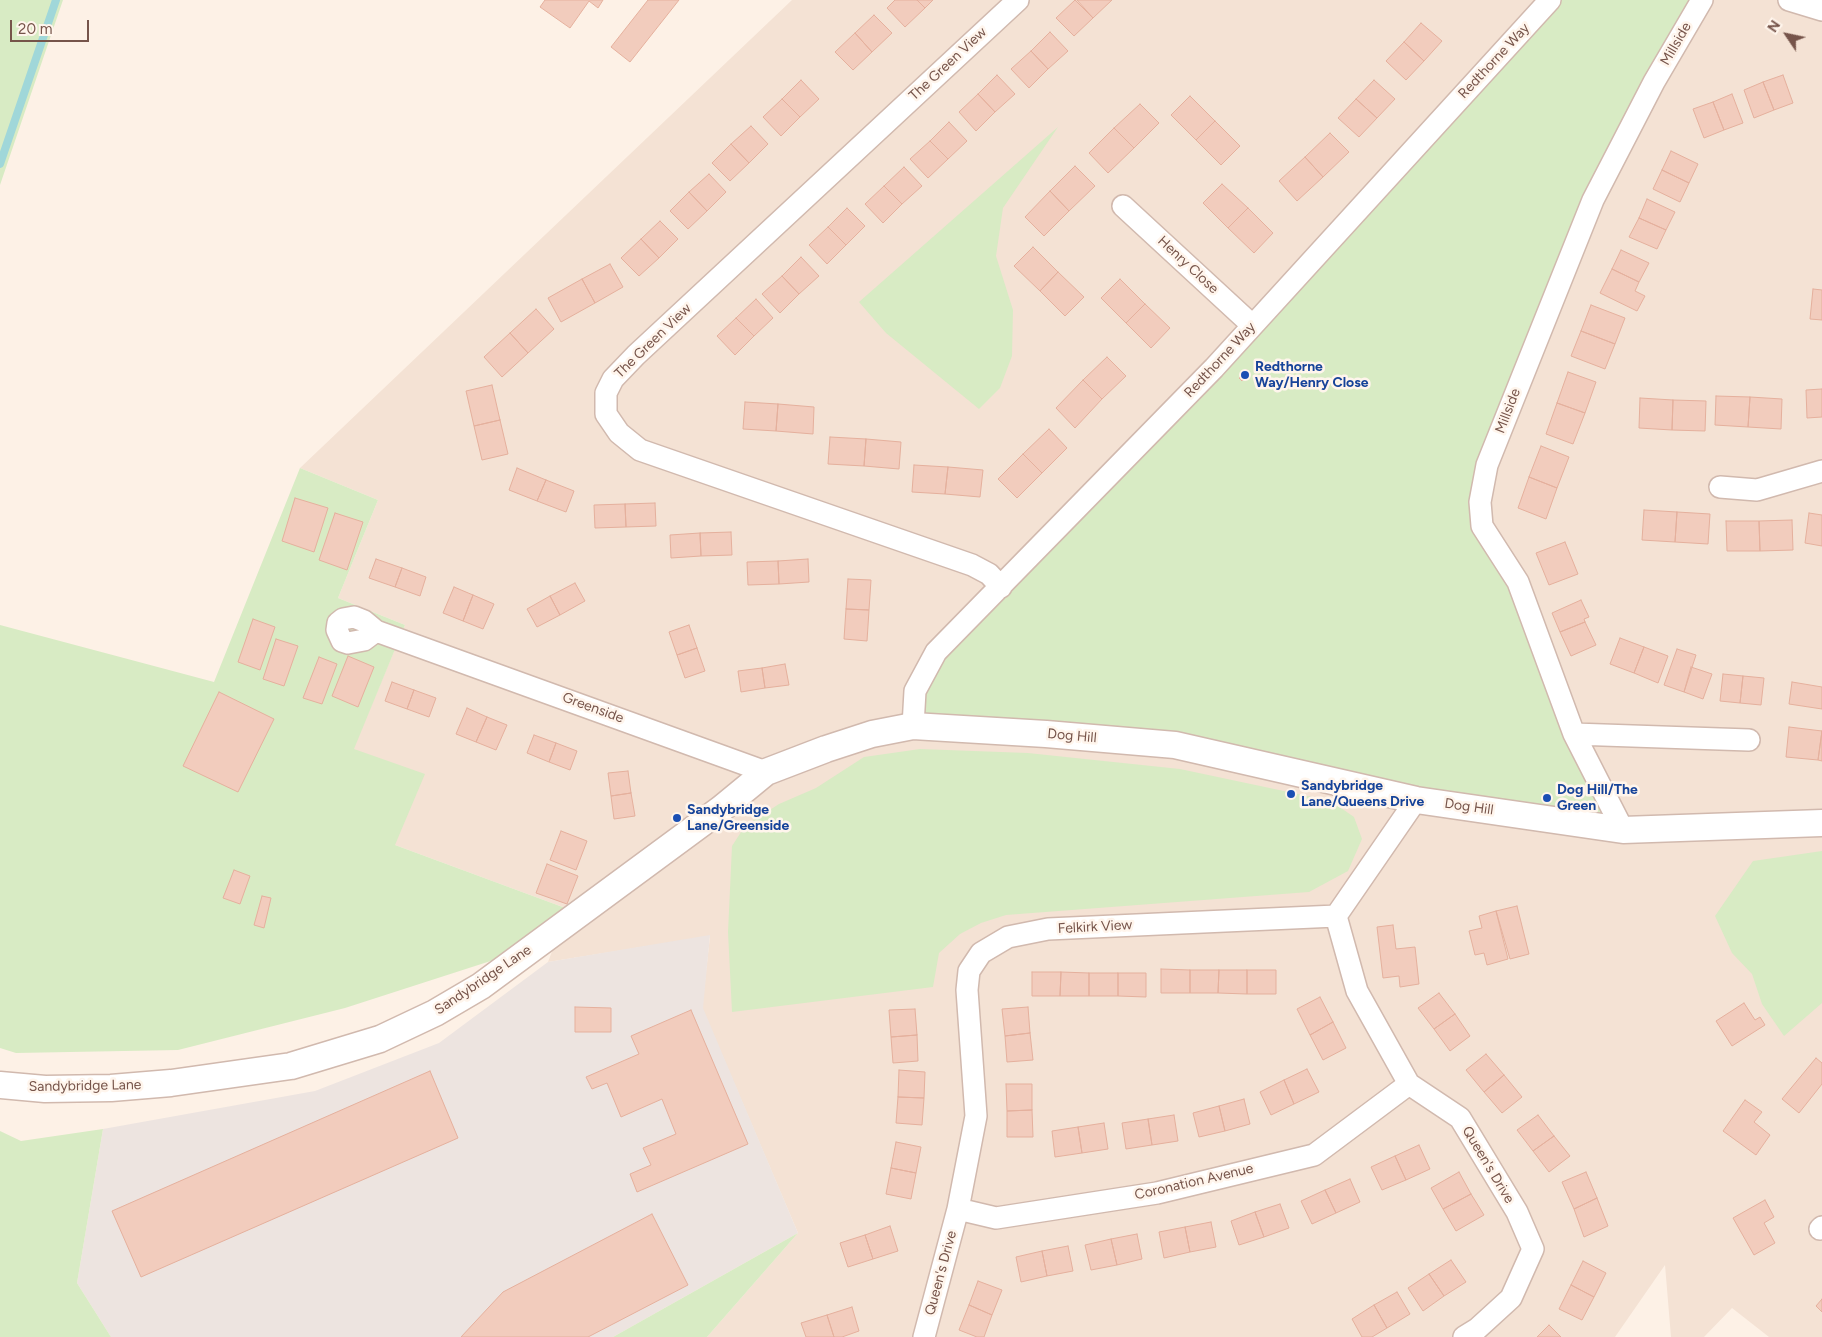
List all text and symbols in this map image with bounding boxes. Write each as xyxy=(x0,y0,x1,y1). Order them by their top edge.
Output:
scale bar xyxy=(12,10,91,42)
north arrow xyxy=(1762,10,1812,60)
text: N xyxy=(1764,17,1784,36)
text: 20 m xyxy=(18,20,52,38)
street label: Redthorne Way xyxy=(1455,20,1533,102)
street label: Millside xyxy=(1657,20,1695,68)
street label: The Green View xyxy=(906,24,990,104)
street label: Henry Close xyxy=(1154,233,1222,297)
street label: The Green View xyxy=(611,300,695,382)
street label: Redthorne Way xyxy=(1181,319,1259,401)
place label: Redthorne Way/Henry Close xyxy=(1255,359,1368,392)
marker: Redthorne Way/Henry Close xyxy=(1239,369,1251,381)
street label: Millside xyxy=(1492,386,1524,436)
street label: Greenside xyxy=(560,689,626,727)
street label: Dog Hill xyxy=(1047,725,1097,747)
place label: Sandybridge Lane/Queens Drive xyxy=(1301,778,1424,810)
place label: Dog Hill/The Green xyxy=(1557,782,1638,814)
marker: Sandybridge Lane/Queens Drive xyxy=(1285,788,1297,800)
marker: Dog Hill/The Green xyxy=(1541,792,1553,804)
street label: Dog Hill xyxy=(1443,795,1495,819)
place label: Sandybridge Lane/Greenside xyxy=(687,802,789,834)
marker: Sandybridge Lane/Greenside xyxy=(671,812,683,824)
street label: Felkirk View xyxy=(1057,917,1133,937)
street label: Sandybridge Lane xyxy=(432,942,534,1018)
street label: Sandybridge Lane xyxy=(29,1077,141,1095)
street label: Queen's Drive xyxy=(1458,1123,1518,1207)
street label: Coronation Avenue xyxy=(1133,1160,1255,1204)
street label: Queen's Drive xyxy=(922,1229,960,1317)

